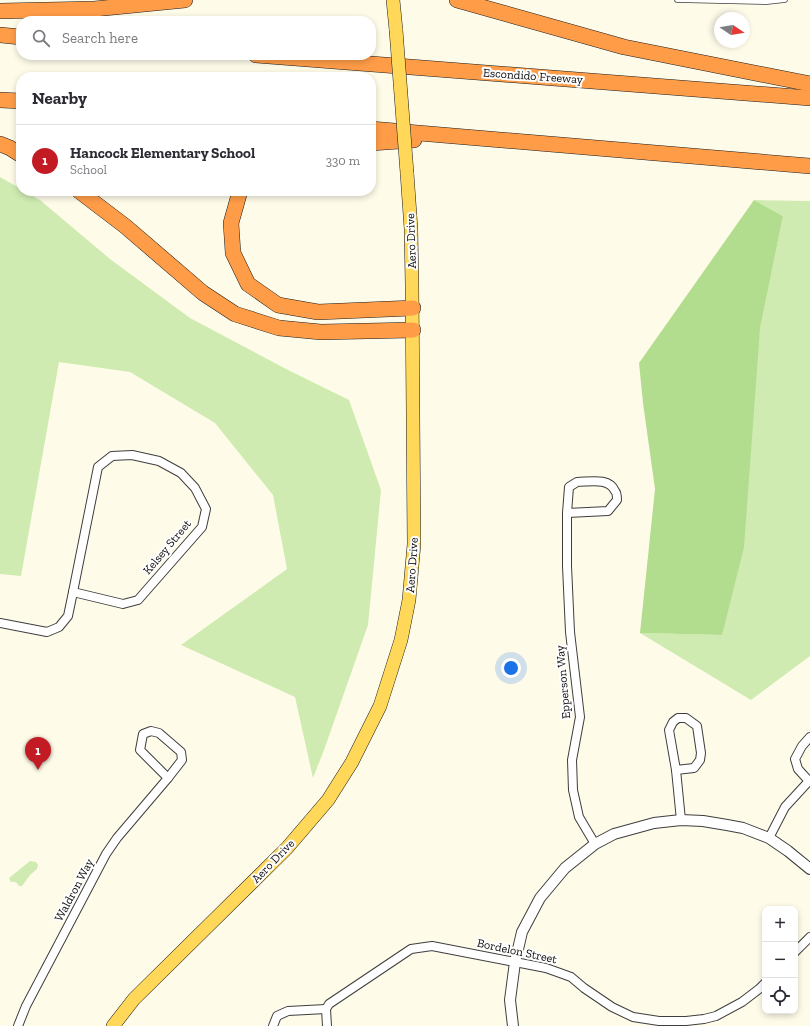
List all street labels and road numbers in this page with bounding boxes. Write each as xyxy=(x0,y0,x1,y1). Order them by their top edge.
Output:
street label: Escondido Freeway xyxy=(483,66,584,87)
street label: Aero Drive xyxy=(403,213,419,269)
street label: Kelsey Street xyxy=(140,516,194,577)
street label: Aero Drive xyxy=(403,537,421,593)
street label: Epperson Way xyxy=(553,644,573,719)
street label: Aero Drive xyxy=(249,836,298,886)
street label: Waldron Way xyxy=(52,855,97,924)
street label: Bordelon Street xyxy=(476,936,559,966)

